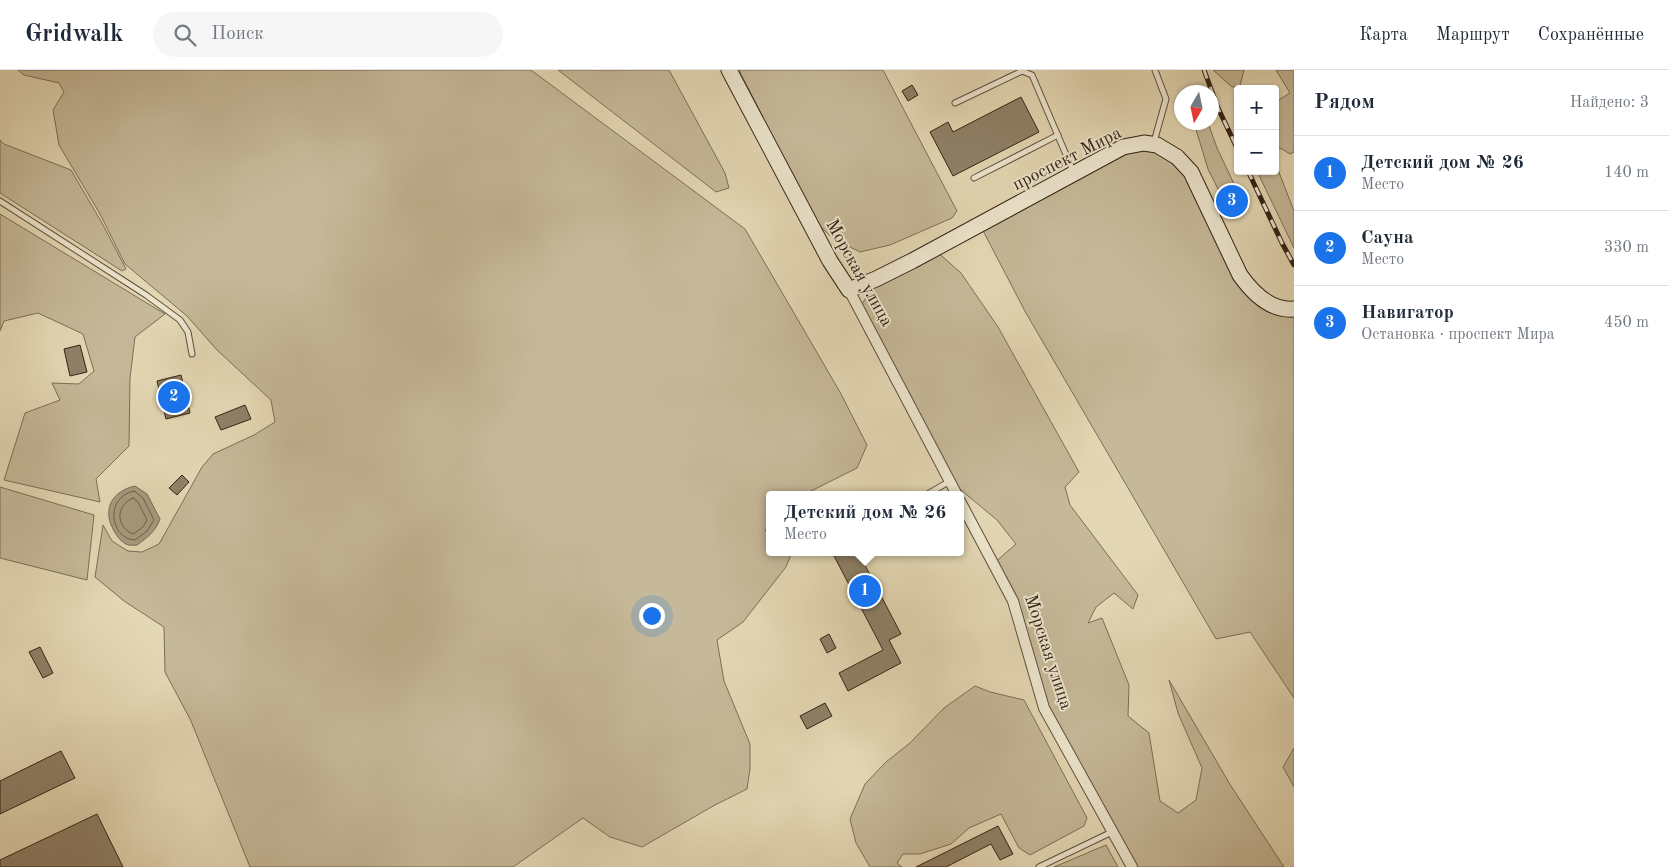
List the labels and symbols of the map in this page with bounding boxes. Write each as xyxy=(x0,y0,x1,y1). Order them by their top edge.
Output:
north arrow xyxy=(1174,85,1219,130)
street label: проспект Мира xyxy=(1010,124,1124,194)
pin: 3 xyxy=(1216,182,1248,220)
street label: Морская улица xyxy=(822,216,896,330)
pin: 2 xyxy=(158,378,190,416)
pin: 1 xyxy=(849,572,881,610)
street label: Морская улица xyxy=(1021,592,1075,712)
your location xyxy=(639,603,665,629)

